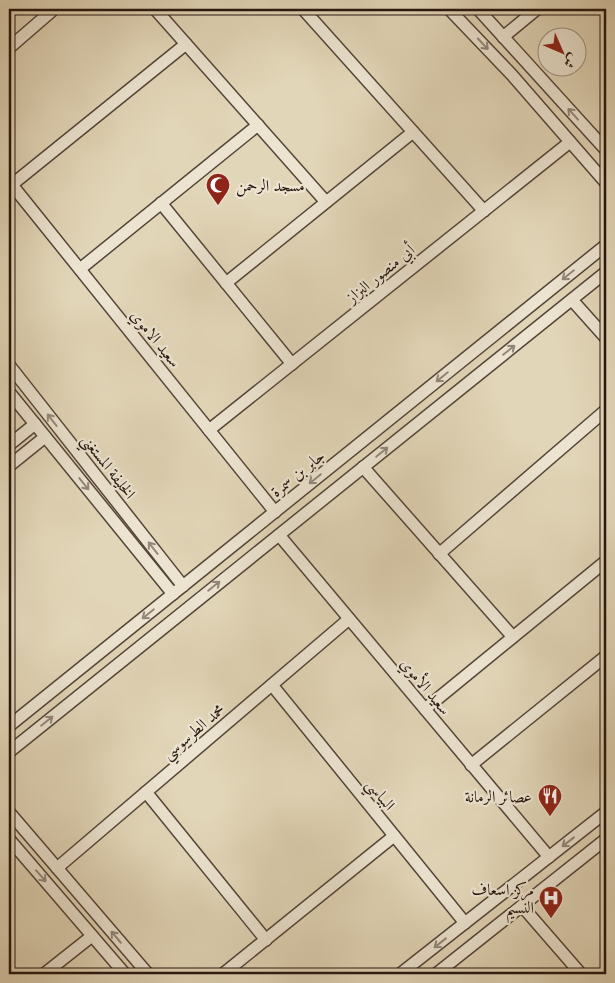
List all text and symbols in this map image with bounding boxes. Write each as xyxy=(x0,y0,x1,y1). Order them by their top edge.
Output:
north arrow xyxy=(538,28,588,78)
one-way arrow xyxy=(477,38,489,51)
text: ش xyxy=(559,49,582,73)
one-way arrow xyxy=(567,108,579,120)
mosque icon: مسجد الرحمن xyxy=(205,172,231,206)
place label: مسجد الرحمن xyxy=(236,175,305,197)
street label: أبي منصور البزاز xyxy=(339,238,420,310)
one-way arrow xyxy=(562,270,575,281)
street label: سعيد الاموي xyxy=(124,305,185,373)
one-way arrow xyxy=(502,345,515,356)
one-way arrow xyxy=(436,372,449,383)
one-way arrow xyxy=(47,413,57,427)
street label: الخليفة المستغني xyxy=(73,430,140,506)
street label: جابر بن سمرة xyxy=(266,445,329,502)
one-way arrow xyxy=(375,446,388,457)
one-way arrow xyxy=(309,474,322,485)
one-way arrow xyxy=(78,477,89,490)
one-way arrow xyxy=(147,541,158,554)
one-way arrow xyxy=(208,581,221,592)
one-way arrow xyxy=(142,609,155,620)
street label: سعيد الأموي xyxy=(394,653,456,721)
street label: محمد الطرسوسي xyxy=(158,699,232,768)
one-way arrow xyxy=(40,716,54,726)
street label: البياسي xyxy=(358,774,400,818)
restaurant icon: عصائر الرمانة xyxy=(537,783,563,817)
place label: عصائر الرمانة xyxy=(465,786,532,808)
one-way arrow xyxy=(561,837,575,847)
one-way arrow xyxy=(35,870,46,883)
place label: مركز اسعاف النسيم xyxy=(472,879,534,924)
hospital icon: مركز اسعاف النسيم xyxy=(538,885,564,919)
one-way arrow xyxy=(110,931,122,944)
one-way arrow xyxy=(434,937,447,948)

